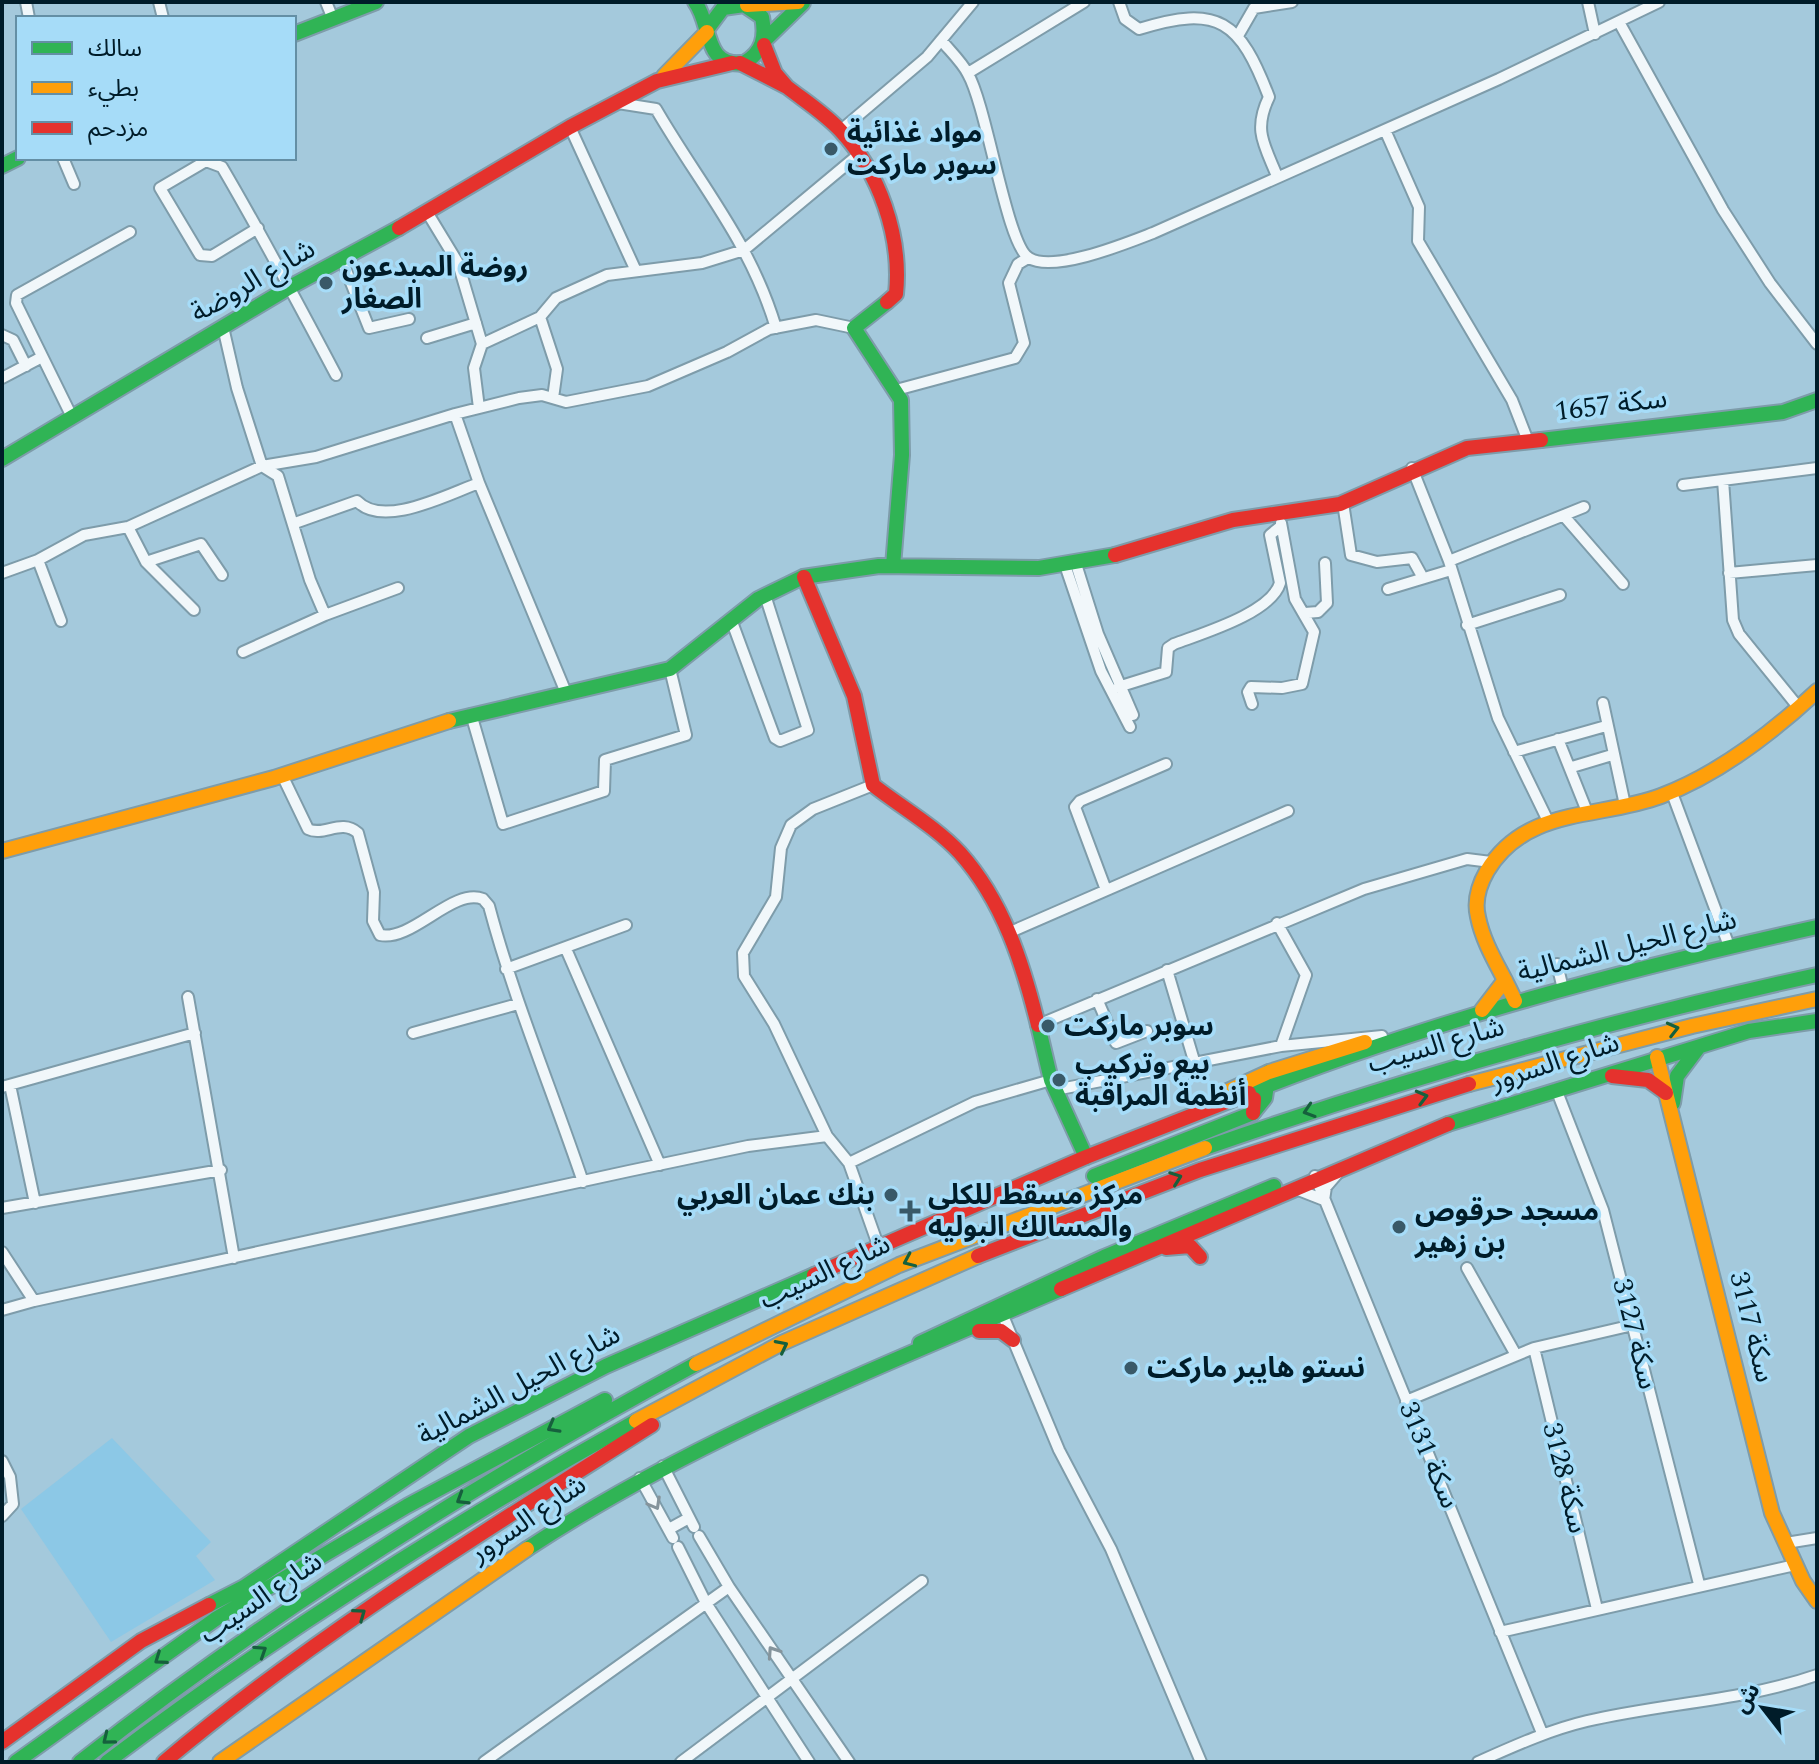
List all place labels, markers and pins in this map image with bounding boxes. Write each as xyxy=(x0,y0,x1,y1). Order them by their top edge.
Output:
place label: مواد غذائية سوبر ماركت xyxy=(847,112,997,187)
marker: مواد غذائية سوبر ماركت xyxy=(822,140,840,158)
place label: روضة المبدعون الصغار xyxy=(341,246,528,321)
marker: روضة المبدعون الصغار xyxy=(317,274,335,292)
place label: سوبر ماركت xyxy=(1064,1005,1214,1048)
marker: سوبر ماركت xyxy=(1039,1017,1057,1035)
place label: بيع وتركيب أنظمة المراقبة xyxy=(1075,1043,1246,1118)
marker: بيع وتركيب أنظمة المراقبة xyxy=(1050,1071,1068,1089)
place label: بنك عمان العربي xyxy=(677,1174,875,1217)
place label: مركز مسقط للكلى والمسالك البوليه xyxy=(928,1174,1143,1249)
marker: بنك عمان العربي xyxy=(882,1186,900,1204)
place label: مسجد حرقوص بن زهير xyxy=(1414,1190,1599,1265)
marker: مركز مسقط للكلى والمسالك البوليه xyxy=(899,1200,921,1222)
marker: مسجد حرقوص بن زهير xyxy=(1390,1218,1408,1236)
place label: نستو هايبر ماركت xyxy=(1147,1347,1365,1390)
marker: نستو هايبر ماركت xyxy=(1122,1359,1140,1377)

